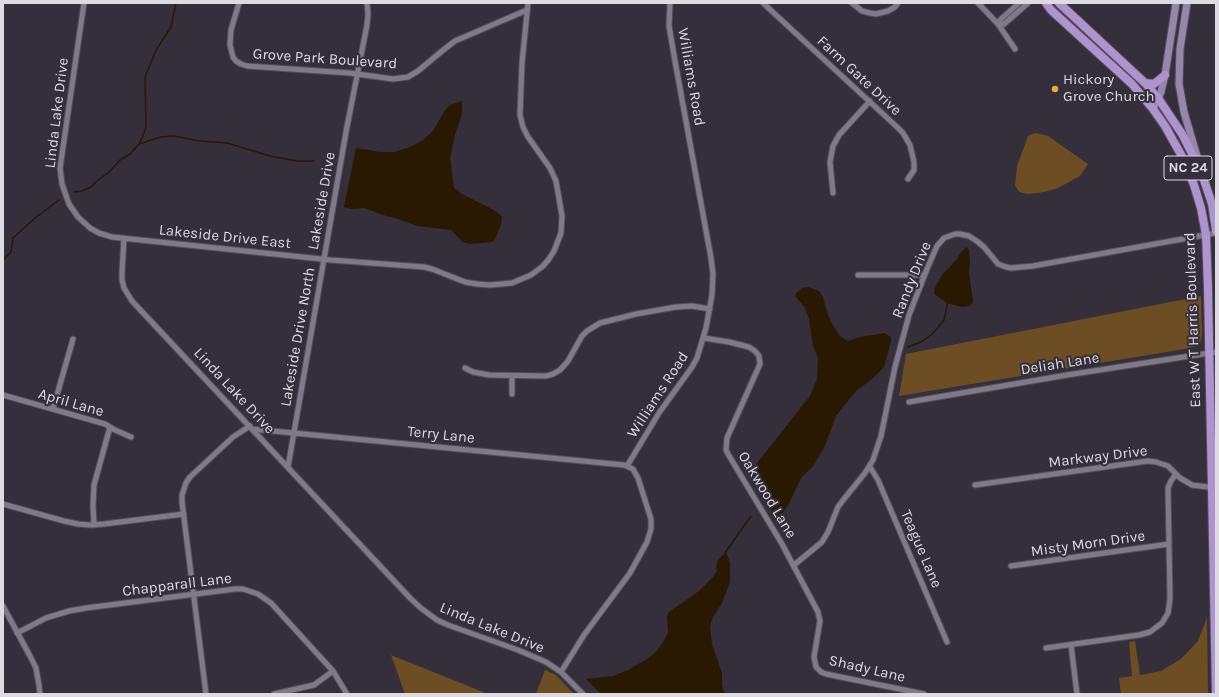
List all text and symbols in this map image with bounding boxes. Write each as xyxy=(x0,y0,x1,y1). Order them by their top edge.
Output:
street label: Williams Road xyxy=(674,27,708,127)
street label: Farm Gate Drive xyxy=(813,32,905,120)
street label: Grove Park Boulevard xyxy=(252,45,398,73)
street label: Linda Lake Drive xyxy=(41,57,73,169)
place label: Hickory Grove Church xyxy=(1063,71,1155,106)
marker: Hickory Grove Church xyxy=(1050,84,1060,94)
street label: Lakeside Drive xyxy=(305,151,339,251)
road number: NC 24 xyxy=(1164,156,1212,180)
street label: Lakeside Drive East xyxy=(158,221,292,253)
street label: East W T Harris Boulevard xyxy=(1181,232,1205,408)
street label: Randy Drive xyxy=(888,239,936,321)
street label: Lakeside Drive North xyxy=(277,266,319,408)
street label: Linda Lake Drive xyxy=(189,344,279,438)
street label: Williams Road xyxy=(623,349,693,441)
street label: Deliah Lane xyxy=(1019,349,1101,379)
street label: April Lane xyxy=(36,385,106,421)
street label: Terry Lane xyxy=(406,423,476,447)
street label: Markway Drive xyxy=(1048,442,1148,472)
street label: Oakwood Lane xyxy=(734,448,800,542)
street label: Teague Lane xyxy=(896,507,946,591)
street label: Misty Morn Drive xyxy=(1030,527,1146,561)
street label: Chapparall Lane xyxy=(121,569,233,601)
street label: Linda Lake Drive xyxy=(437,599,547,657)
street label: Shady Lane xyxy=(827,651,907,687)

